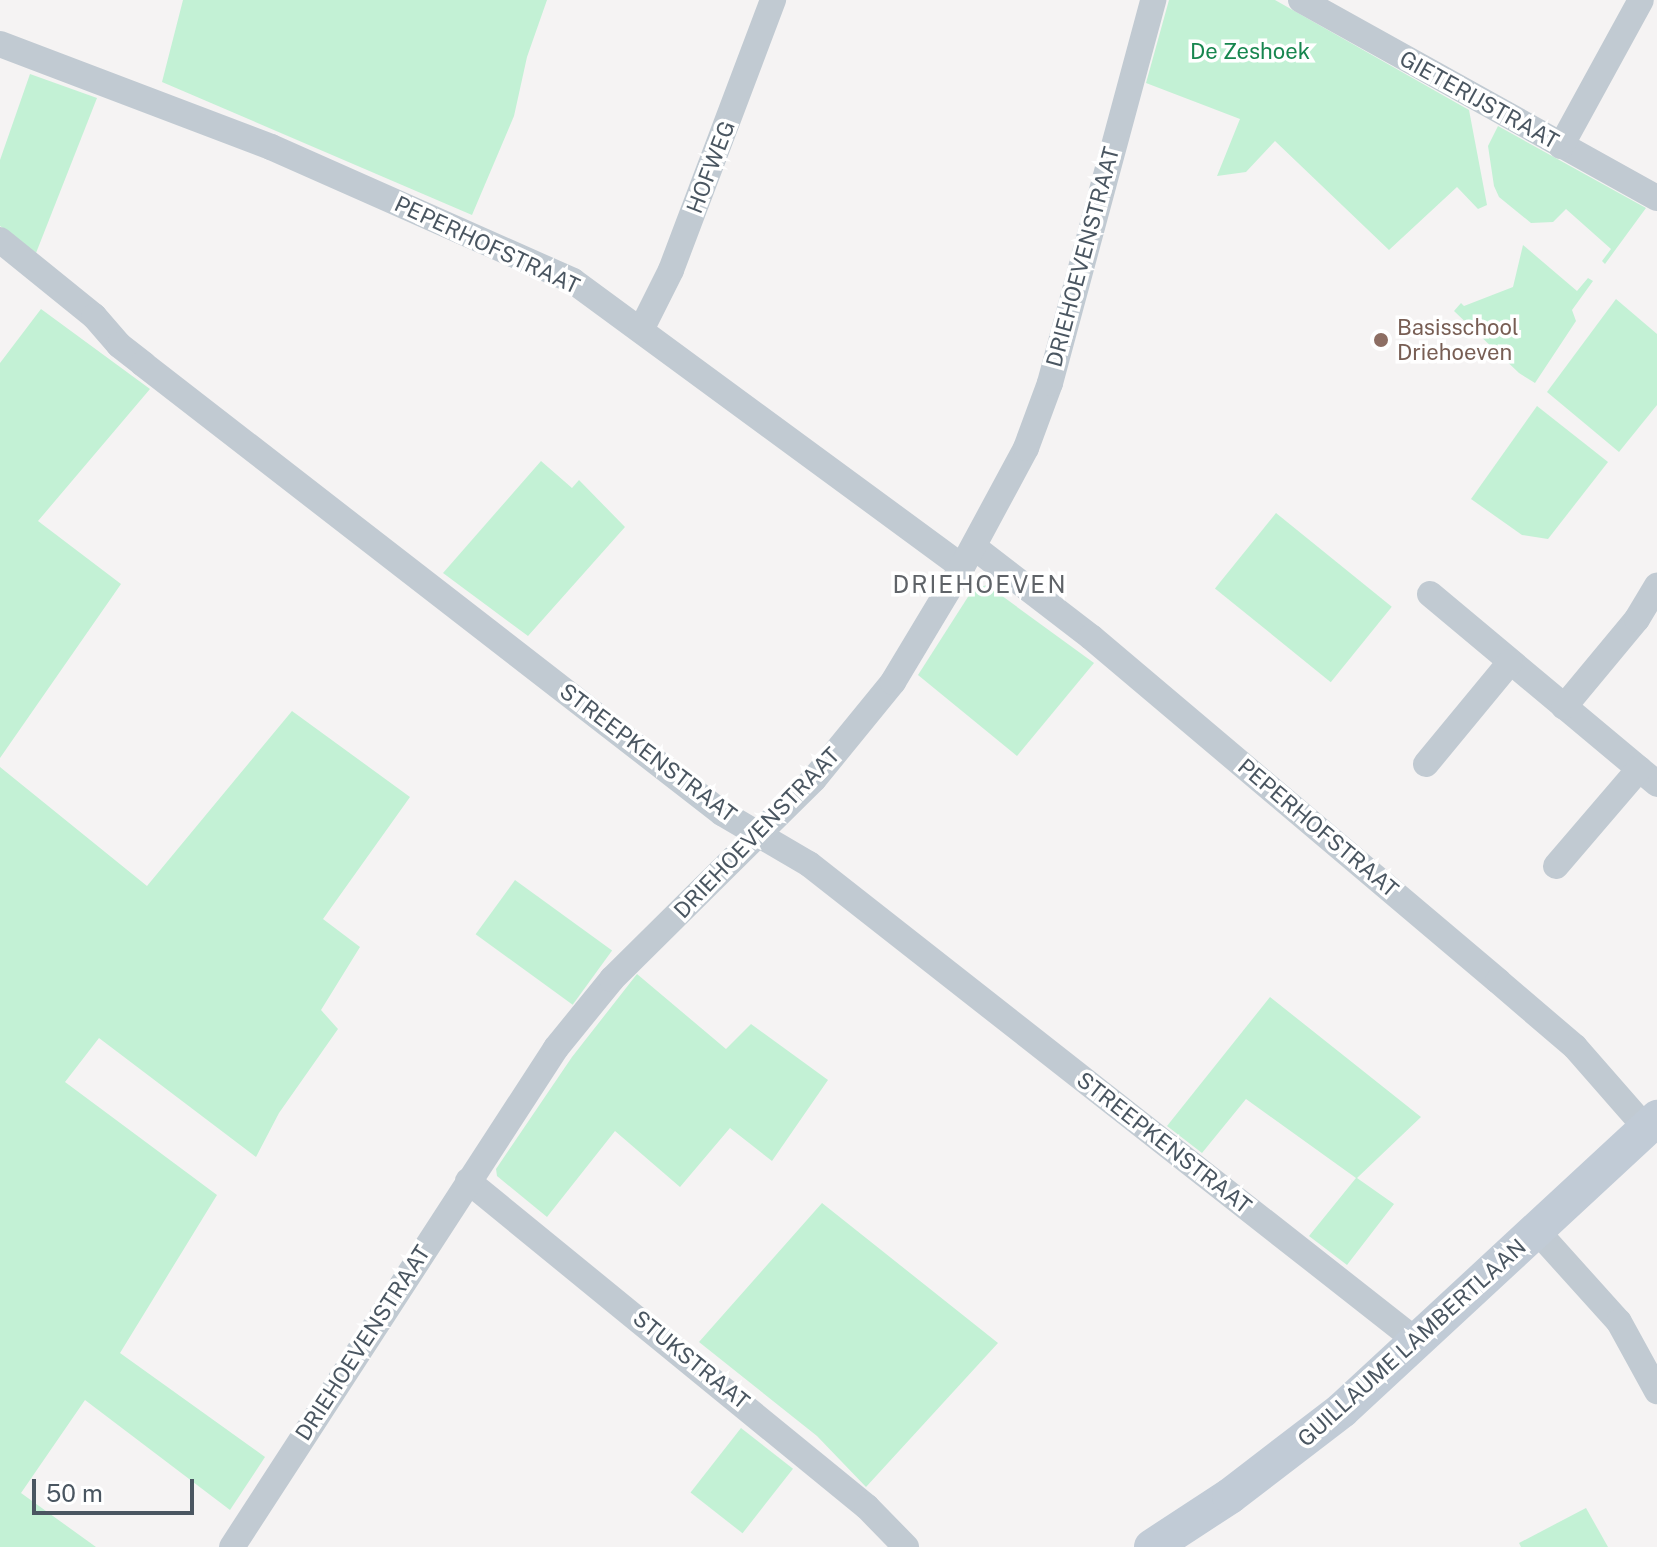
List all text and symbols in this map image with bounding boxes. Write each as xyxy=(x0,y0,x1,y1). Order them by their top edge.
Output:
park label: De Zeshoek xyxy=(1190,39,1310,65)
street label: GIETERIJSTRAAT xyxy=(1395,45,1563,155)
street label: HOFWEG xyxy=(681,117,741,217)
street label: DRIEHOEVENSTRAAT xyxy=(1041,144,1125,370)
street label: PEPERHOFSTRAAT xyxy=(390,191,584,299)
place label: Basisschool Driehoeven xyxy=(1397,314,1519,366)
marker: Basisschool Driehoeven xyxy=(1372,331,1390,349)
district label: DRIEHOEVEN xyxy=(893,571,1067,599)
street label: STREEPKENSTRAAT xyxy=(555,678,741,828)
street label: DRIEHOEVENSTRAAT xyxy=(669,742,845,924)
street label: PEPERHOFSTRAAT xyxy=(1232,753,1404,903)
street label: STREEPKENSTRAAT xyxy=(1071,1067,1257,1219)
street label: GUILLAUME LAMBERTLAAN xyxy=(1292,1234,1532,1452)
street label: DRIEHOEVENSTRAAT xyxy=(290,1241,436,1445)
street label: STUKSTRAAT xyxy=(627,1305,755,1415)
scale bar xyxy=(36,1463,198,1513)
text: 50 m xyxy=(46,1479,103,1507)

